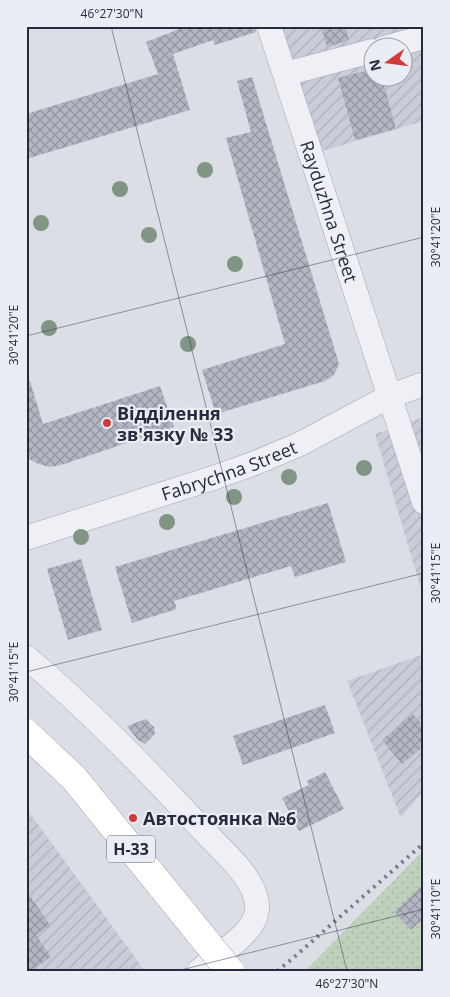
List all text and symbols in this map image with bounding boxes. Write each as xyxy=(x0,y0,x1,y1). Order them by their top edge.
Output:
text: 46°27'30"N xyxy=(81,5,143,22)
north arrow xyxy=(362,38,412,88)
text: N xyxy=(364,57,385,73)
street label: Rayduzhna Street xyxy=(295,137,364,285)
text: 30°41'20"E xyxy=(427,207,444,267)
text: 30°41'20"E xyxy=(5,305,22,365)
place label: Відділення зв'язку № 33 xyxy=(117,401,234,446)
marker: Відділення зв'язку № 33 xyxy=(101,417,113,429)
street label: Fabrychna Street xyxy=(158,435,300,506)
text: 30°41'15"E xyxy=(427,543,444,603)
text: 30°41'15"E xyxy=(5,642,22,702)
place label: Автостоянка №6 xyxy=(143,806,296,830)
marker: Автостоянка №6 xyxy=(127,812,139,824)
road number: Н-33 xyxy=(107,836,155,862)
text: 30°41'10"E xyxy=(427,879,444,939)
text: 46°27'30"N xyxy=(316,975,378,992)

